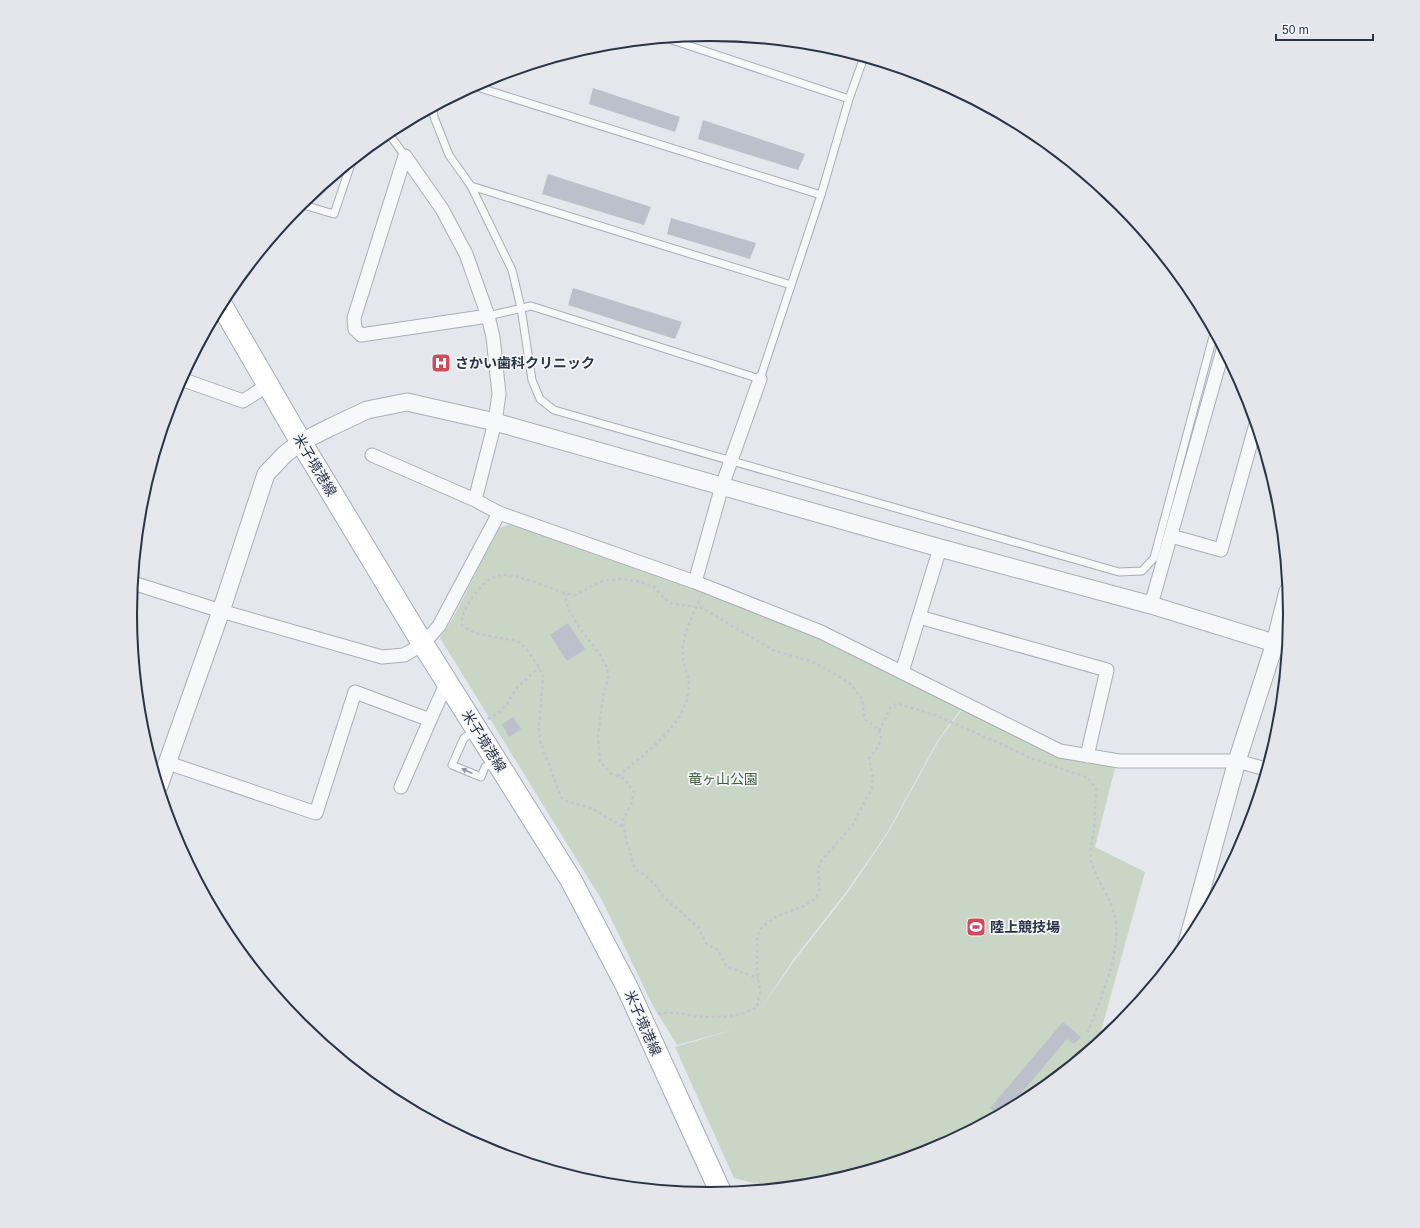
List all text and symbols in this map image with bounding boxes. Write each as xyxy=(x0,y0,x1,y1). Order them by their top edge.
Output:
scale bar xyxy=(1276,16,1373,42)
text: 50 m xyxy=(1282,23,1309,37)
hospital icon: さかい歯科クリニック xyxy=(430,352,452,374)
place label: さかい歯科クリニック xyxy=(455,355,595,371)
street label: 米子境港線 xyxy=(290,431,340,499)
street label: 米子境港線 xyxy=(459,707,509,775)
one-way arrow xyxy=(461,768,473,774)
park label: 竜ヶ山公園 xyxy=(688,771,758,787)
sports icon: 陸上競技場 xyxy=(965,916,987,938)
place label: 陸上競技場 xyxy=(990,919,1060,935)
street label: 米子境港線 xyxy=(621,988,665,1058)

